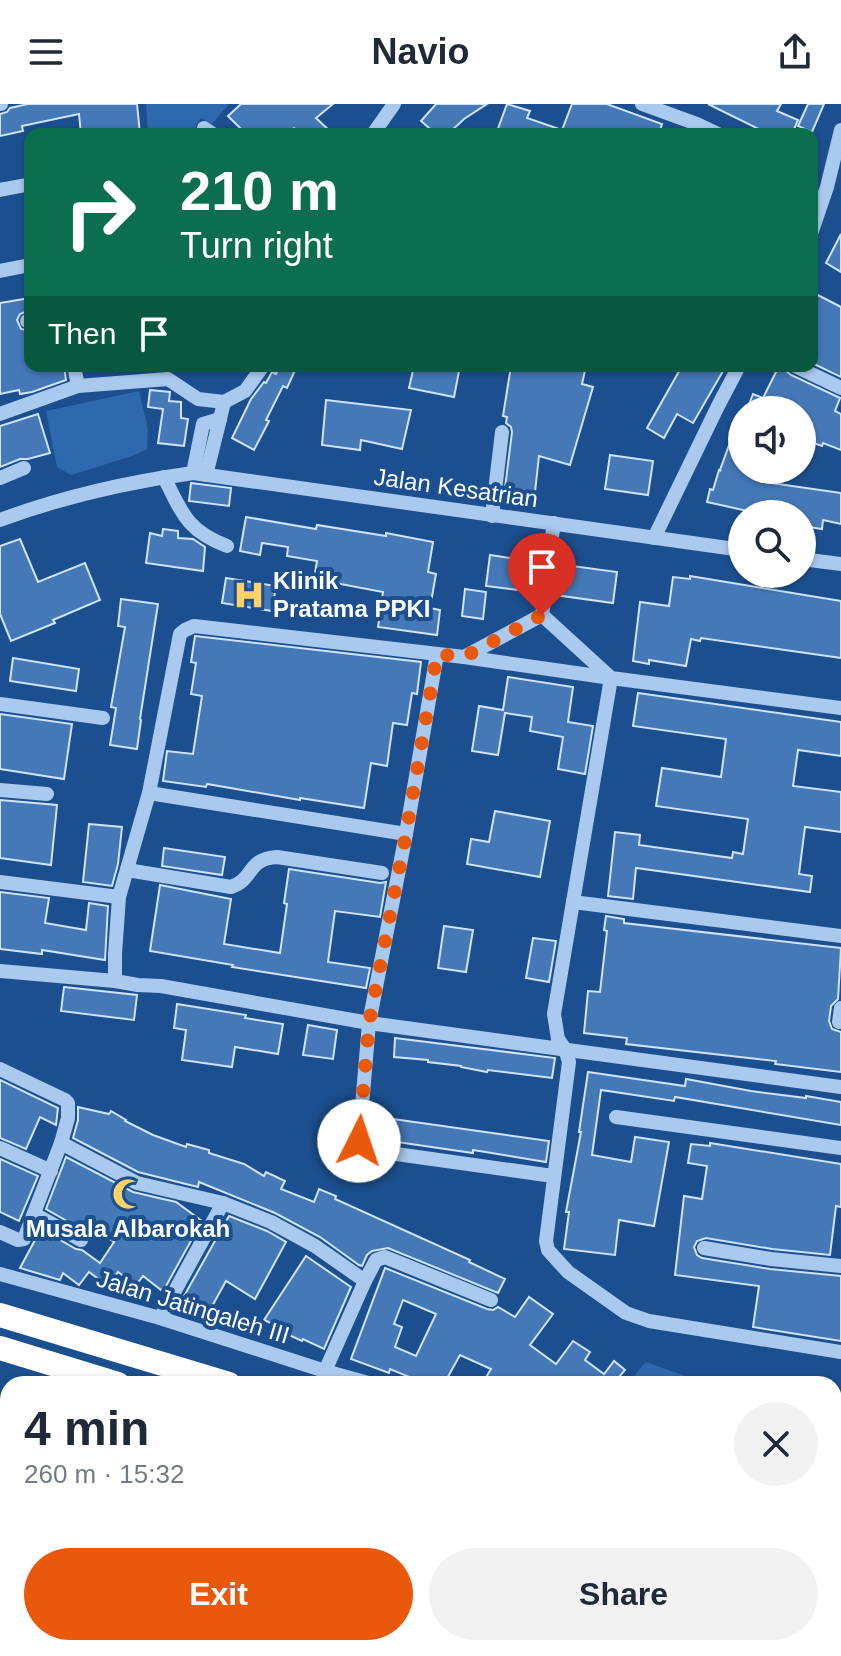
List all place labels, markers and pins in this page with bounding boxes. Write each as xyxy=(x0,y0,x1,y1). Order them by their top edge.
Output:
pin xyxy=(508,533,576,615)
place label: Klinik Pratama PPKI xyxy=(273,567,430,622)
hospital icon: Klinik Pratama PPKI xyxy=(232,578,266,612)
mosque icon: Musala Albarokah xyxy=(111,1177,145,1211)
place label: Musala Albarokah xyxy=(26,1215,230,1242)

